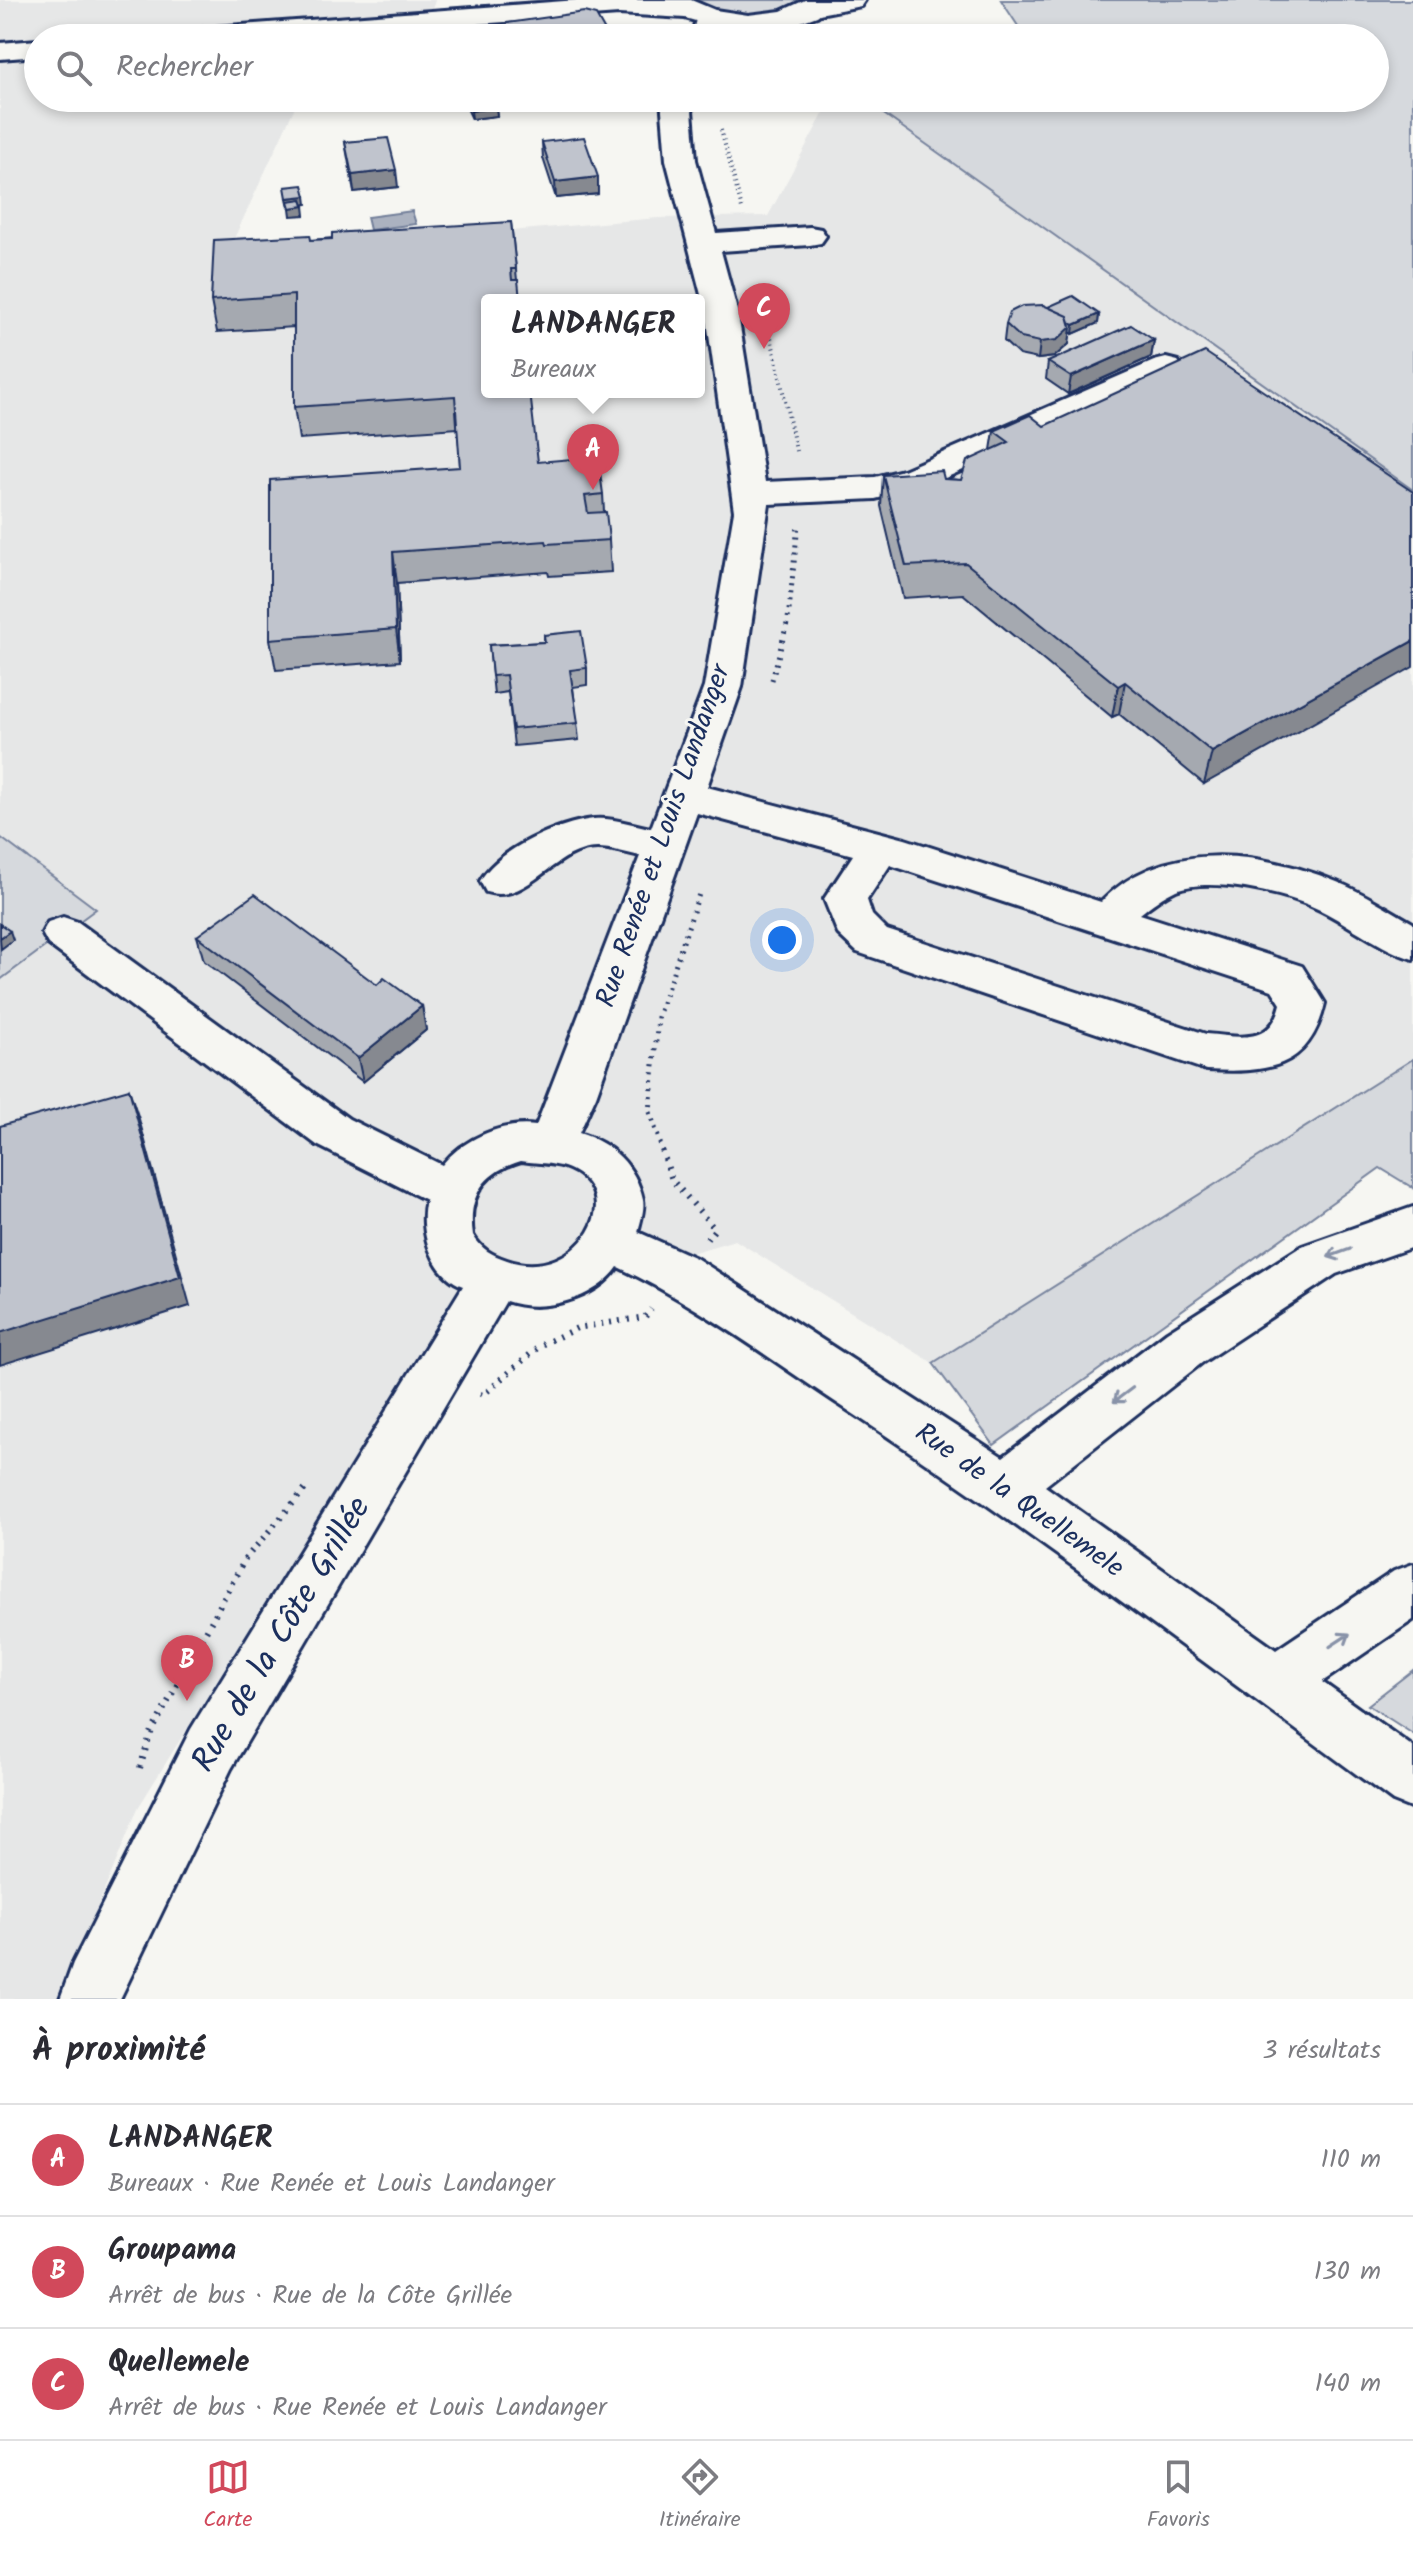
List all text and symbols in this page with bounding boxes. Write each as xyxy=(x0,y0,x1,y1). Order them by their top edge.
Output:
search box xyxy=(24,24,1389,112)
text: Rechercher xyxy=(116,44,253,92)
icon: search xyxy=(52,46,96,90)
pin: C xyxy=(738,283,790,349)
popup xyxy=(481,294,705,398)
text: LANDANGER xyxy=(511,301,675,349)
text: Bureaux xyxy=(511,349,596,391)
pin: A xyxy=(567,424,619,490)
street label: Rue Renée et Louis Landanger xyxy=(584,657,744,1014)
your location xyxy=(762,920,802,960)
one-way arrow xyxy=(1328,1247,1352,1261)
one-way arrow xyxy=(1112,1386,1134,1403)
street label: Rue de la Quellemele xyxy=(905,1412,1134,1591)
street label: Rue de la Côte Grillée xyxy=(178,1487,386,1783)
one-way arrow xyxy=(1328,1631,1351,1647)
pin: B xyxy=(161,1635,213,1701)
text: À proximité xyxy=(32,2024,205,2078)
text: 3 résultats xyxy=(1262,2030,1381,2072)
text: LANDANGER xyxy=(108,2115,273,2163)
text: A xyxy=(50,2139,66,2181)
text: 110 m xyxy=(1321,2139,1381,2181)
text: Bureaux · Rue Renée et Louis Landanger xyxy=(108,2163,555,2205)
text: Groupama xyxy=(108,2227,236,2275)
text: B xyxy=(50,2251,66,2293)
text: 130 m xyxy=(1314,2251,1381,2293)
text: Arrêt de bus · Rue de la Côte Grillée xyxy=(108,2275,512,2317)
text: Quellemele xyxy=(108,2339,249,2387)
text: C xyxy=(50,2363,66,2405)
text: 140 m xyxy=(1314,2363,1381,2405)
text: Arrêt de bus · Rue Renée et Louis Landanger xyxy=(108,2387,607,2429)
tab: Carte xyxy=(203,2455,252,2538)
tab: Itinéraire xyxy=(659,2455,741,2538)
tab: Favoris xyxy=(1147,2455,1210,2538)

